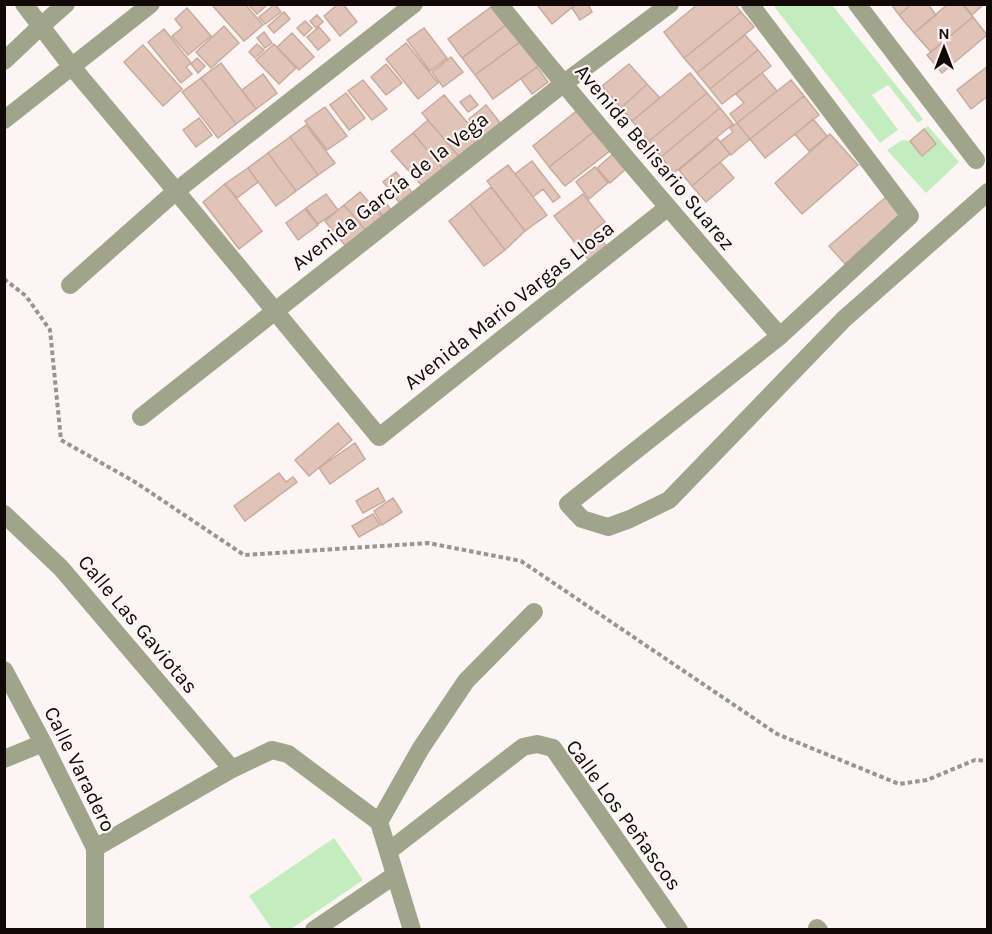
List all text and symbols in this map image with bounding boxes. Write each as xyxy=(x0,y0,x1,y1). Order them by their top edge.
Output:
north arrow xyxy=(914,18,974,78)
text: N xyxy=(938,24,950,43)
street label: Avenida Belisario Suarez xyxy=(570,59,740,255)
street label: Avenida García de la Vega xyxy=(287,107,493,275)
street label: Avenida Mario Vargas Llosa xyxy=(399,216,619,394)
street label: Calle Las Gaviotas xyxy=(73,550,203,698)
street label: Calle Varadero xyxy=(39,703,121,835)
street label: Calle Los Peñascos xyxy=(561,735,687,895)

